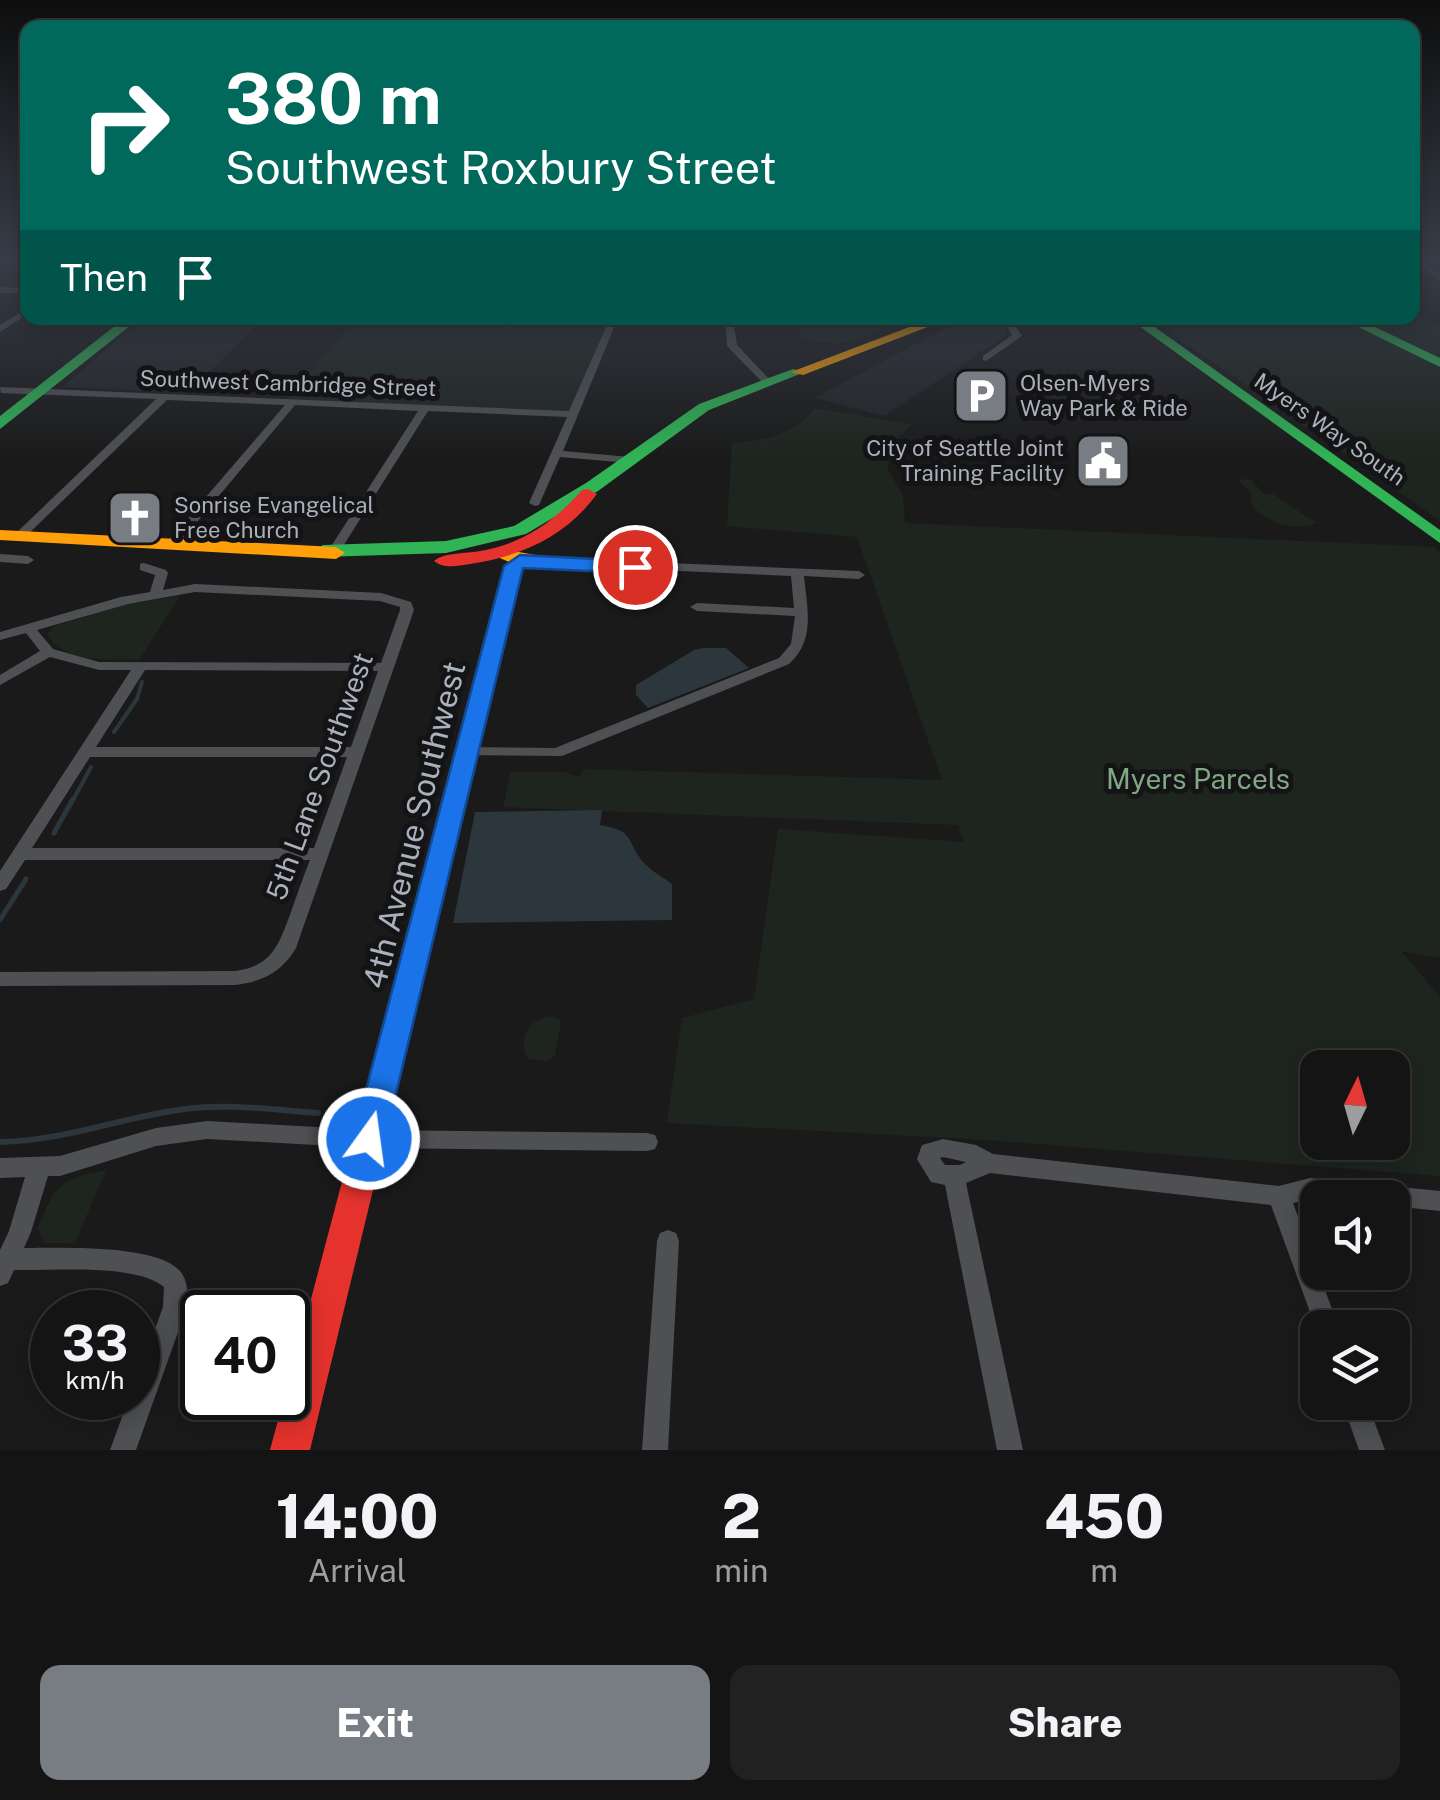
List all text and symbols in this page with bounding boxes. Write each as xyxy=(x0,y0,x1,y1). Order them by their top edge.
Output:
text: 380 m xyxy=(225,57,442,140)
icon: right xyxy=(60,60,190,190)
text: Southwest Roxbury Street xyxy=(225,141,777,194)
icon: arrive xyxy=(168,250,223,305)
text: Then xyxy=(60,255,148,300)
street label: Southwest Cambridge Street xyxy=(139,365,437,401)
parking icon: Olsen-Myers Way Park & Ride xyxy=(951,366,1011,426)
street label: Myers Way South xyxy=(1250,367,1410,491)
place label: Olsen-Myers Way Park & Ride xyxy=(1020,370,1188,421)
public building icon: City of Seattle Joint Training Facility xyxy=(1073,431,1133,491)
place label: City of Seattle Joint Training Facility xyxy=(866,435,1064,486)
church icon: Sonrise Evangelical Free Church xyxy=(105,488,165,548)
place label: Sonrise Evangelical Free Church xyxy=(174,492,374,543)
pin xyxy=(593,525,678,610)
icon: arrive xyxy=(608,540,663,595)
street label: 5th Lane Southwest xyxy=(259,648,379,904)
street label: 4th Avenue Southwest xyxy=(355,658,473,992)
park label: Myers Parcels xyxy=(1106,762,1290,795)
north arrow xyxy=(1300,1050,1410,1160)
map controls xyxy=(1300,1050,1410,1420)
position arrow xyxy=(317,1087,421,1191)
button: sound xyxy=(1300,1180,1410,1290)
speed limit sign: 40 xyxy=(180,1290,310,1420)
button: layers xyxy=(1300,1310,1410,1420)
text: 33 xyxy=(62,1313,128,1372)
text: km/h xyxy=(66,1365,124,1395)
text: 14:00 xyxy=(276,1481,439,1552)
text: 2 xyxy=(722,1481,761,1552)
text: 450 xyxy=(1044,1481,1164,1552)
text: Arrival xyxy=(308,1552,406,1589)
text: min xyxy=(714,1552,768,1589)
text: m xyxy=(1090,1552,1118,1589)
button: Exit xyxy=(40,1665,710,1780)
button: Share xyxy=(730,1665,1400,1780)

